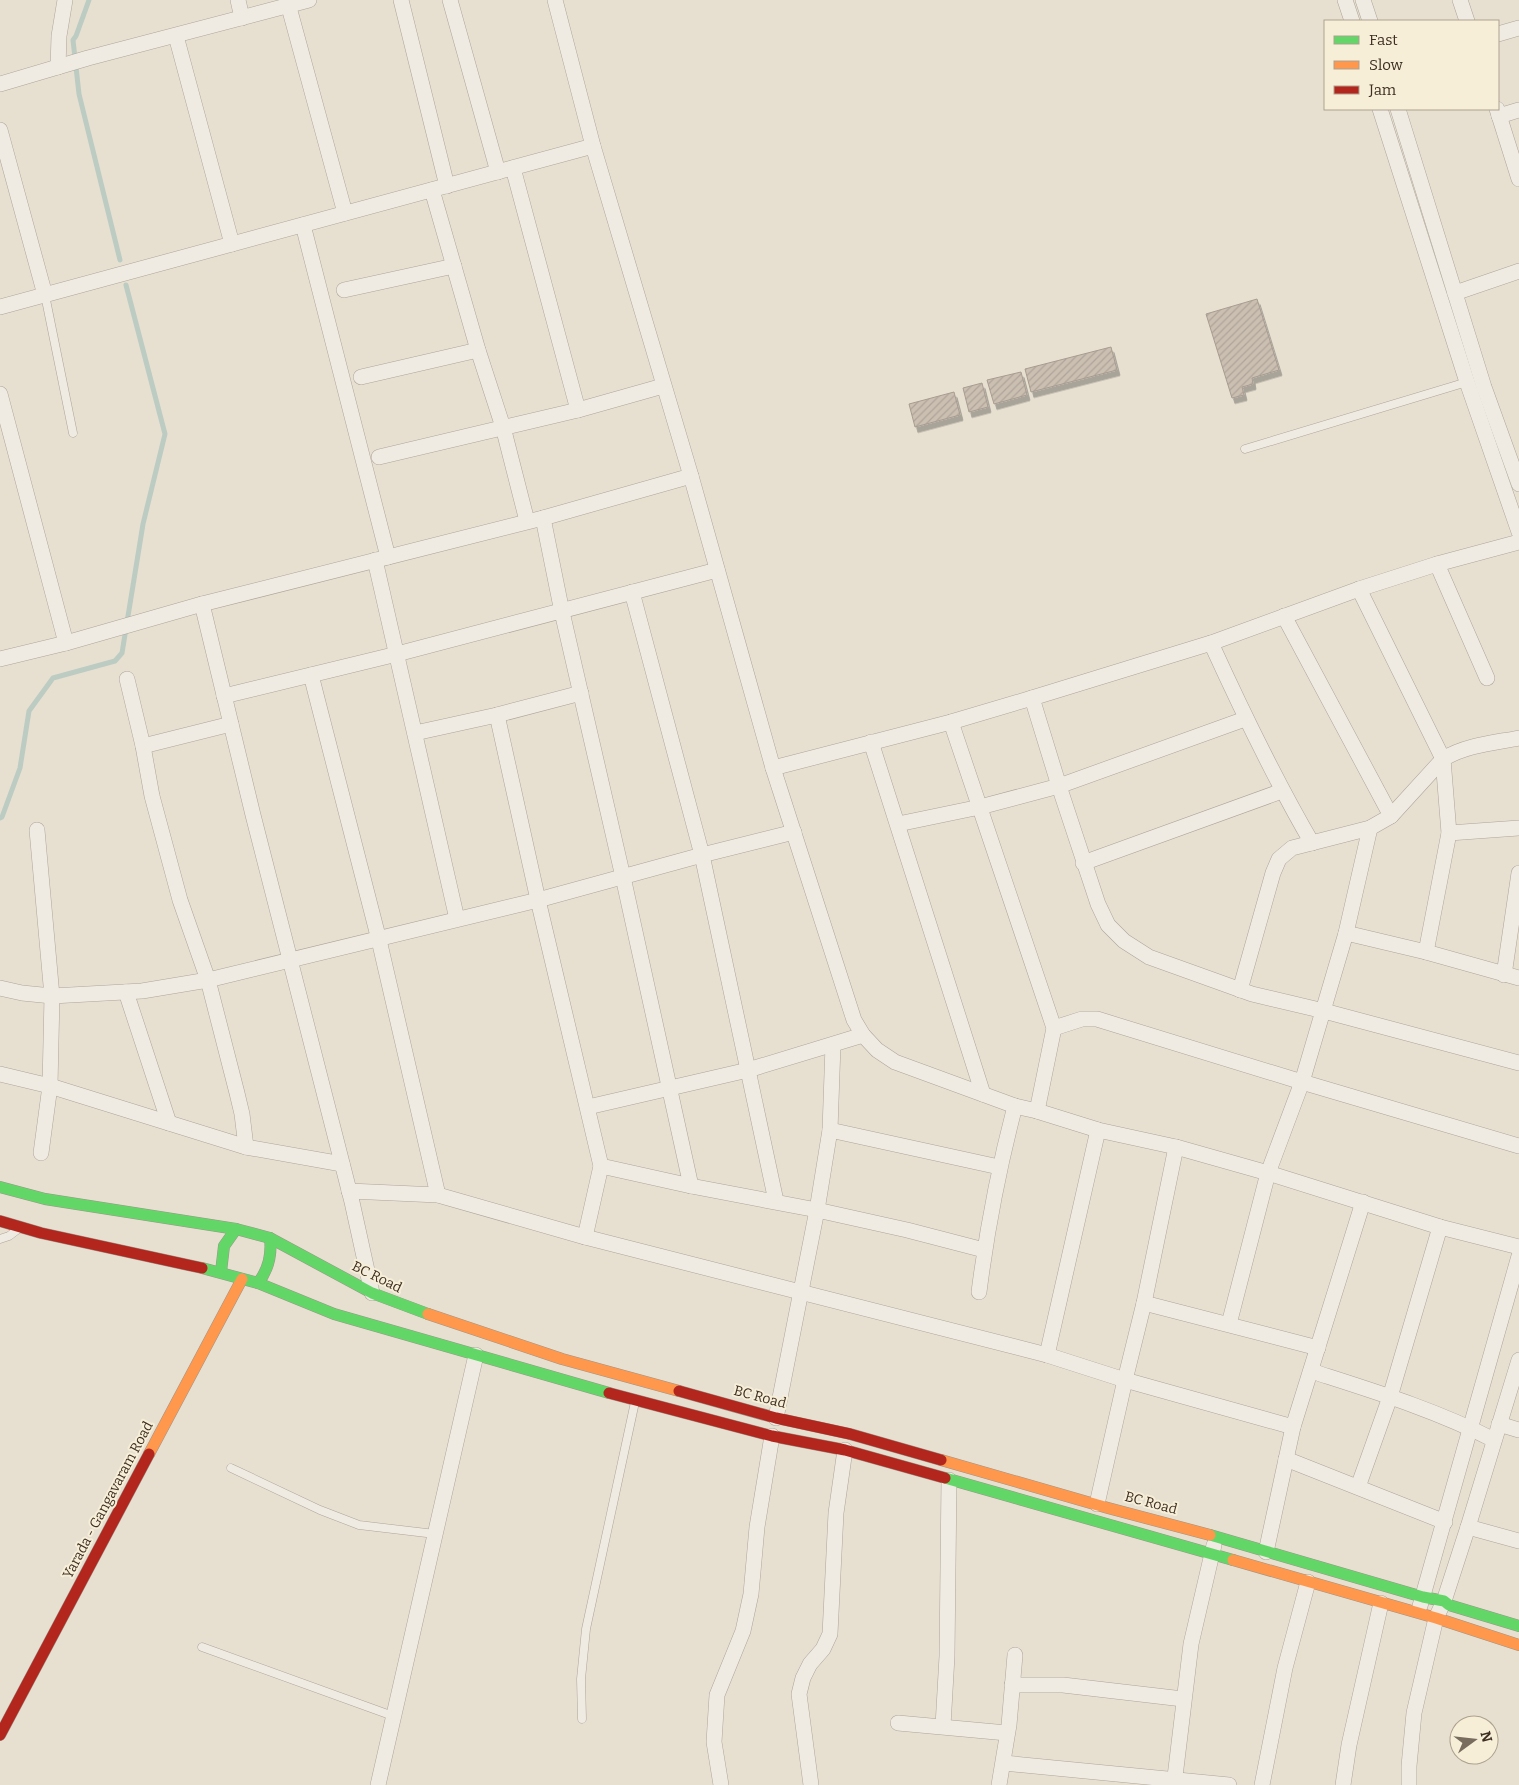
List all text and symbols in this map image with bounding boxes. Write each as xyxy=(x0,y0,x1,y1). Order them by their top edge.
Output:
legend xyxy=(1324,20,1499,110)
text: Fast xyxy=(1369,31,1398,49)
text: Slow xyxy=(1369,56,1404,74)
text: Jam xyxy=(1368,81,1397,99)
street label: BC Road xyxy=(349,1258,405,1296)
street label: BC Road xyxy=(732,1382,788,1412)
street label: Yarada - Gangavaram Road xyxy=(59,1419,157,1581)
street label: BC Road xyxy=(1123,1488,1179,1518)
north arrow xyxy=(1449,1715,1499,1765)
text: N xyxy=(1476,1729,1496,1744)

